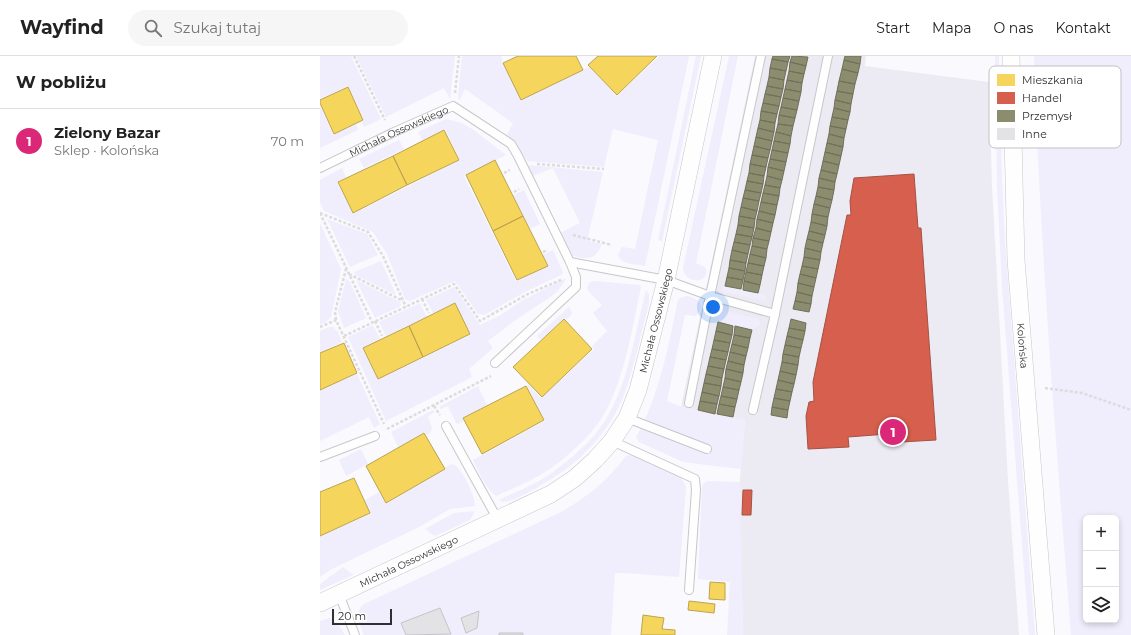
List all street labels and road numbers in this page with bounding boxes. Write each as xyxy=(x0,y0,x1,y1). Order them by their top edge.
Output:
street label: Michała Ossowskiego xyxy=(347,103,450,160)
street label: Michała Ossowskiego xyxy=(637,267,675,374)
street label: Kolońska xyxy=(1014,322,1031,369)
street label: Michała Ossowskiego xyxy=(357,533,460,590)

